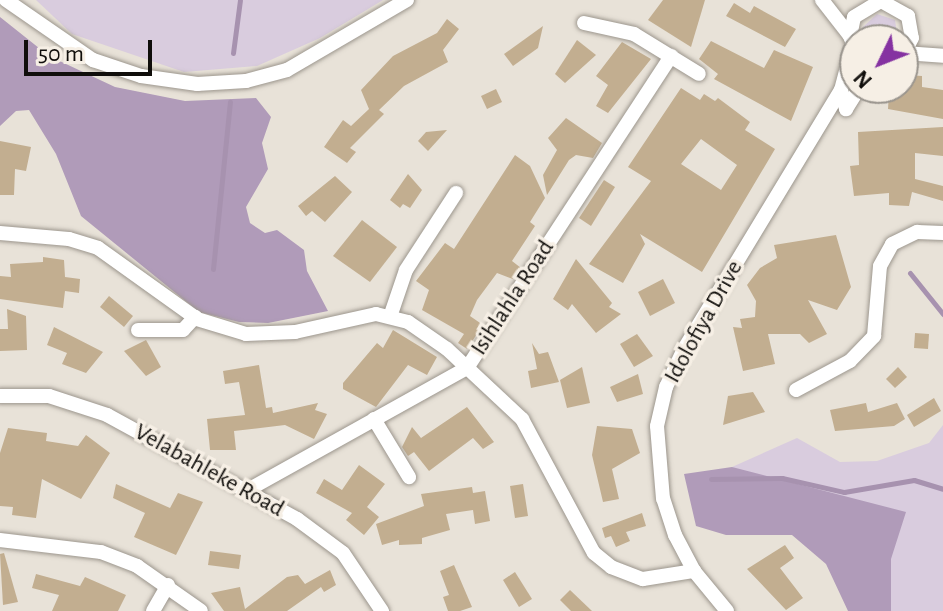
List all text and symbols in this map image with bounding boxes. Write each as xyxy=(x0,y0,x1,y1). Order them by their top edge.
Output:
scale bar xyxy=(28,24,156,74)
north arrow xyxy=(839,24,919,104)
text: 50 m xyxy=(38,42,84,66)
text: N xyxy=(850,66,876,92)
street label: Isihlahla Road xyxy=(465,235,561,361)
street label: Idolofiya Drive xyxy=(659,256,749,388)
street label: Velabahleke Road xyxy=(129,418,289,524)

